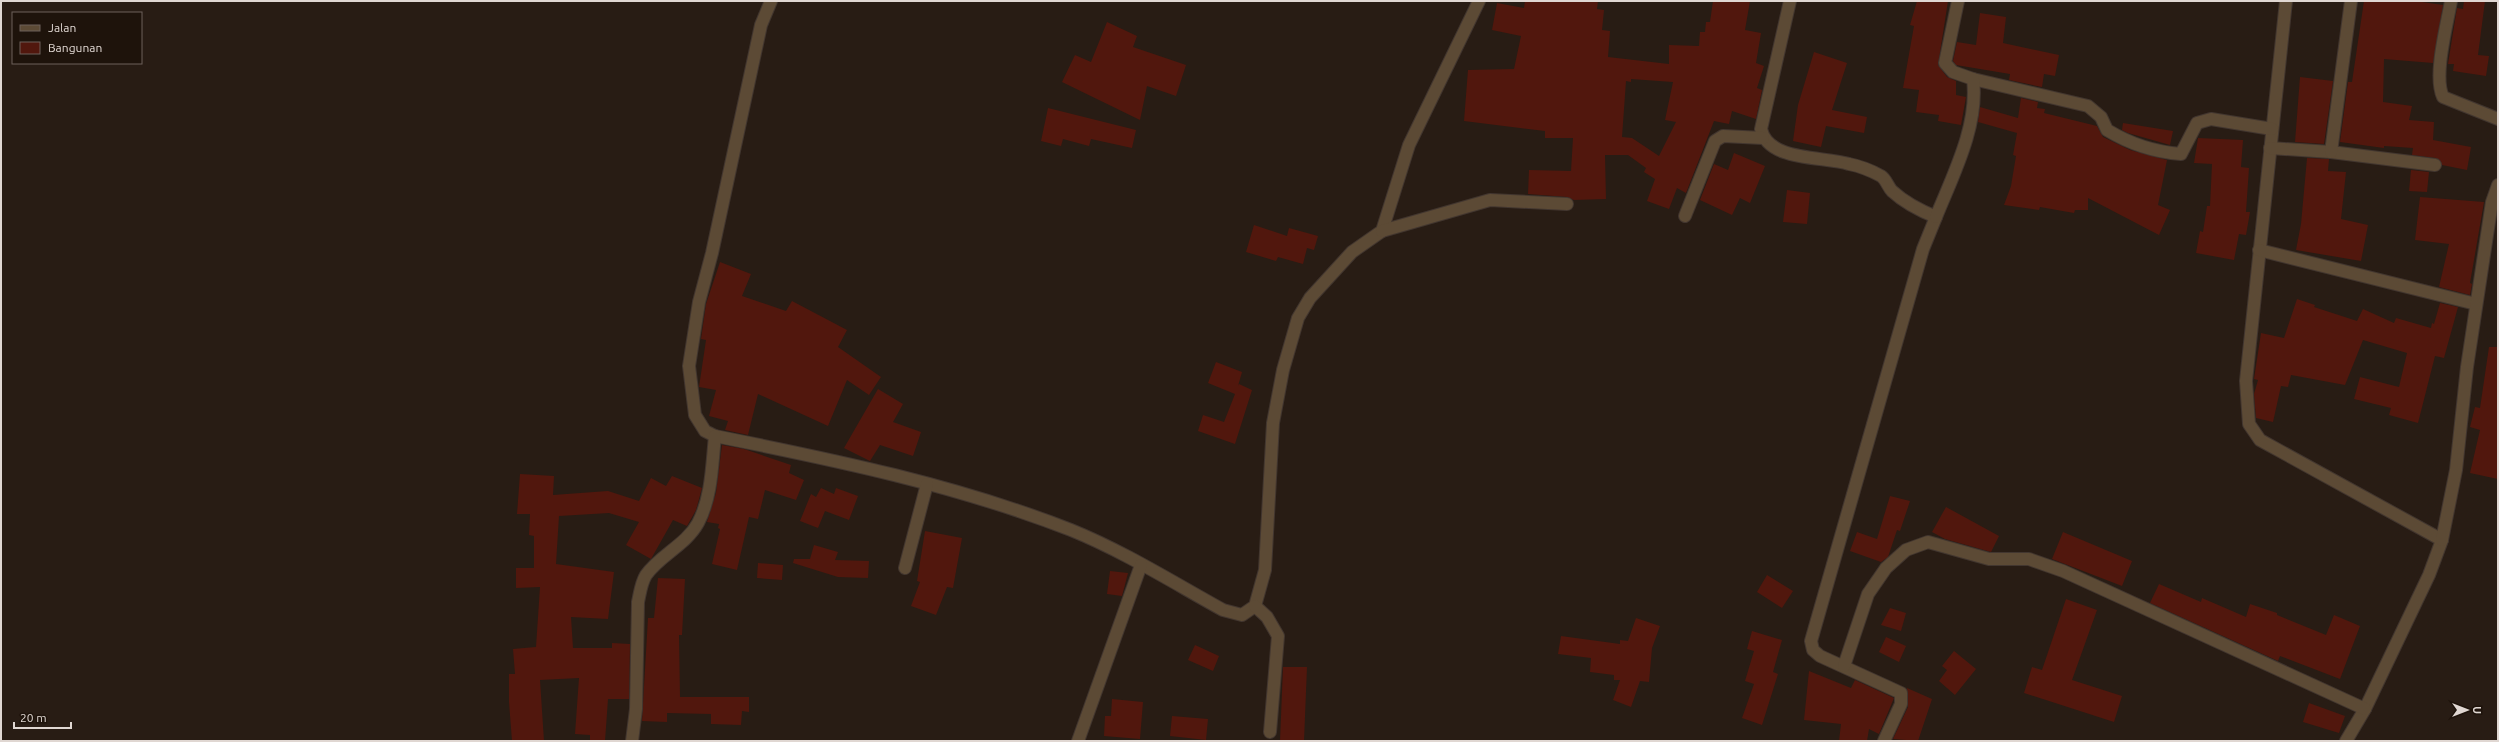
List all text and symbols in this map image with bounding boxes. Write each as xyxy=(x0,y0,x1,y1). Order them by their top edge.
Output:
legend xyxy=(12,12,142,64)
text: Jalan xyxy=(48,21,76,34)
text: Bangunan xyxy=(48,41,102,54)
north arrow xyxy=(2447,690,2487,730)
scale bar xyxy=(14,704,71,730)
text: U xyxy=(2471,706,2483,714)
text: 20 m xyxy=(20,711,47,724)

